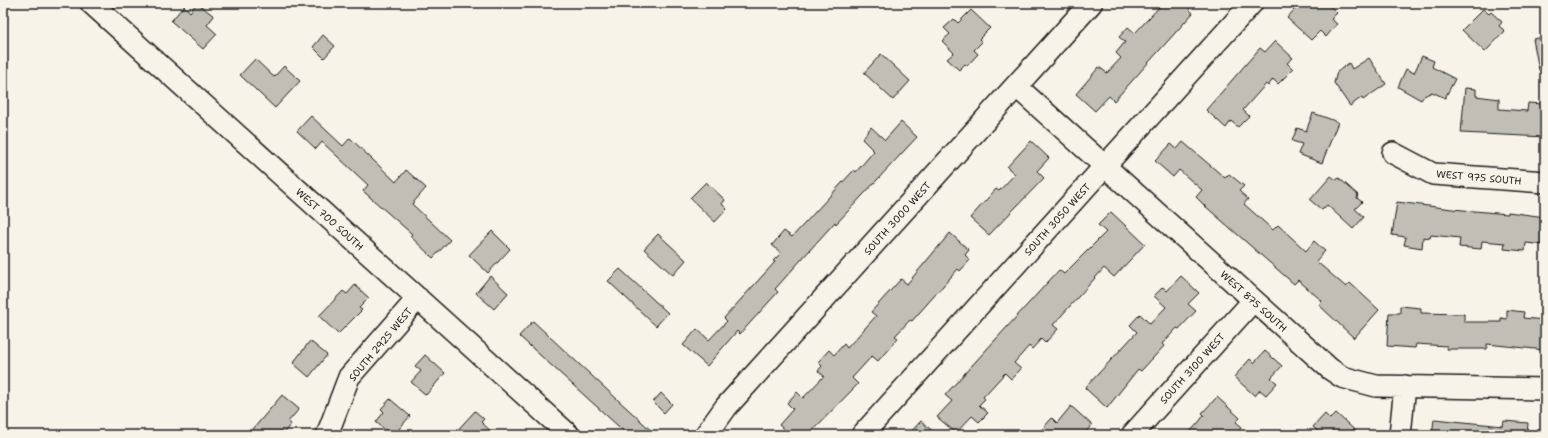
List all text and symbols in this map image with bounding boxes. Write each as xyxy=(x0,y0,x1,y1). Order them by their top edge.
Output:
street label: WEST 975 SOUTH xyxy=(1436,167,1522,188)
street label: SOUTH 3000 WEST xyxy=(861,179,934,258)
street label: SOUTH 3050 WEST xyxy=(1021,180,1093,258)
street label: WEST 700 SOUTH xyxy=(293,185,366,253)
street label: WEST 875 SOUTH xyxy=(1218,268,1290,335)
street label: SOUTH 2925 WEST xyxy=(346,305,415,384)
street label: SOUTH 3100 WEST xyxy=(1157,330,1228,406)

